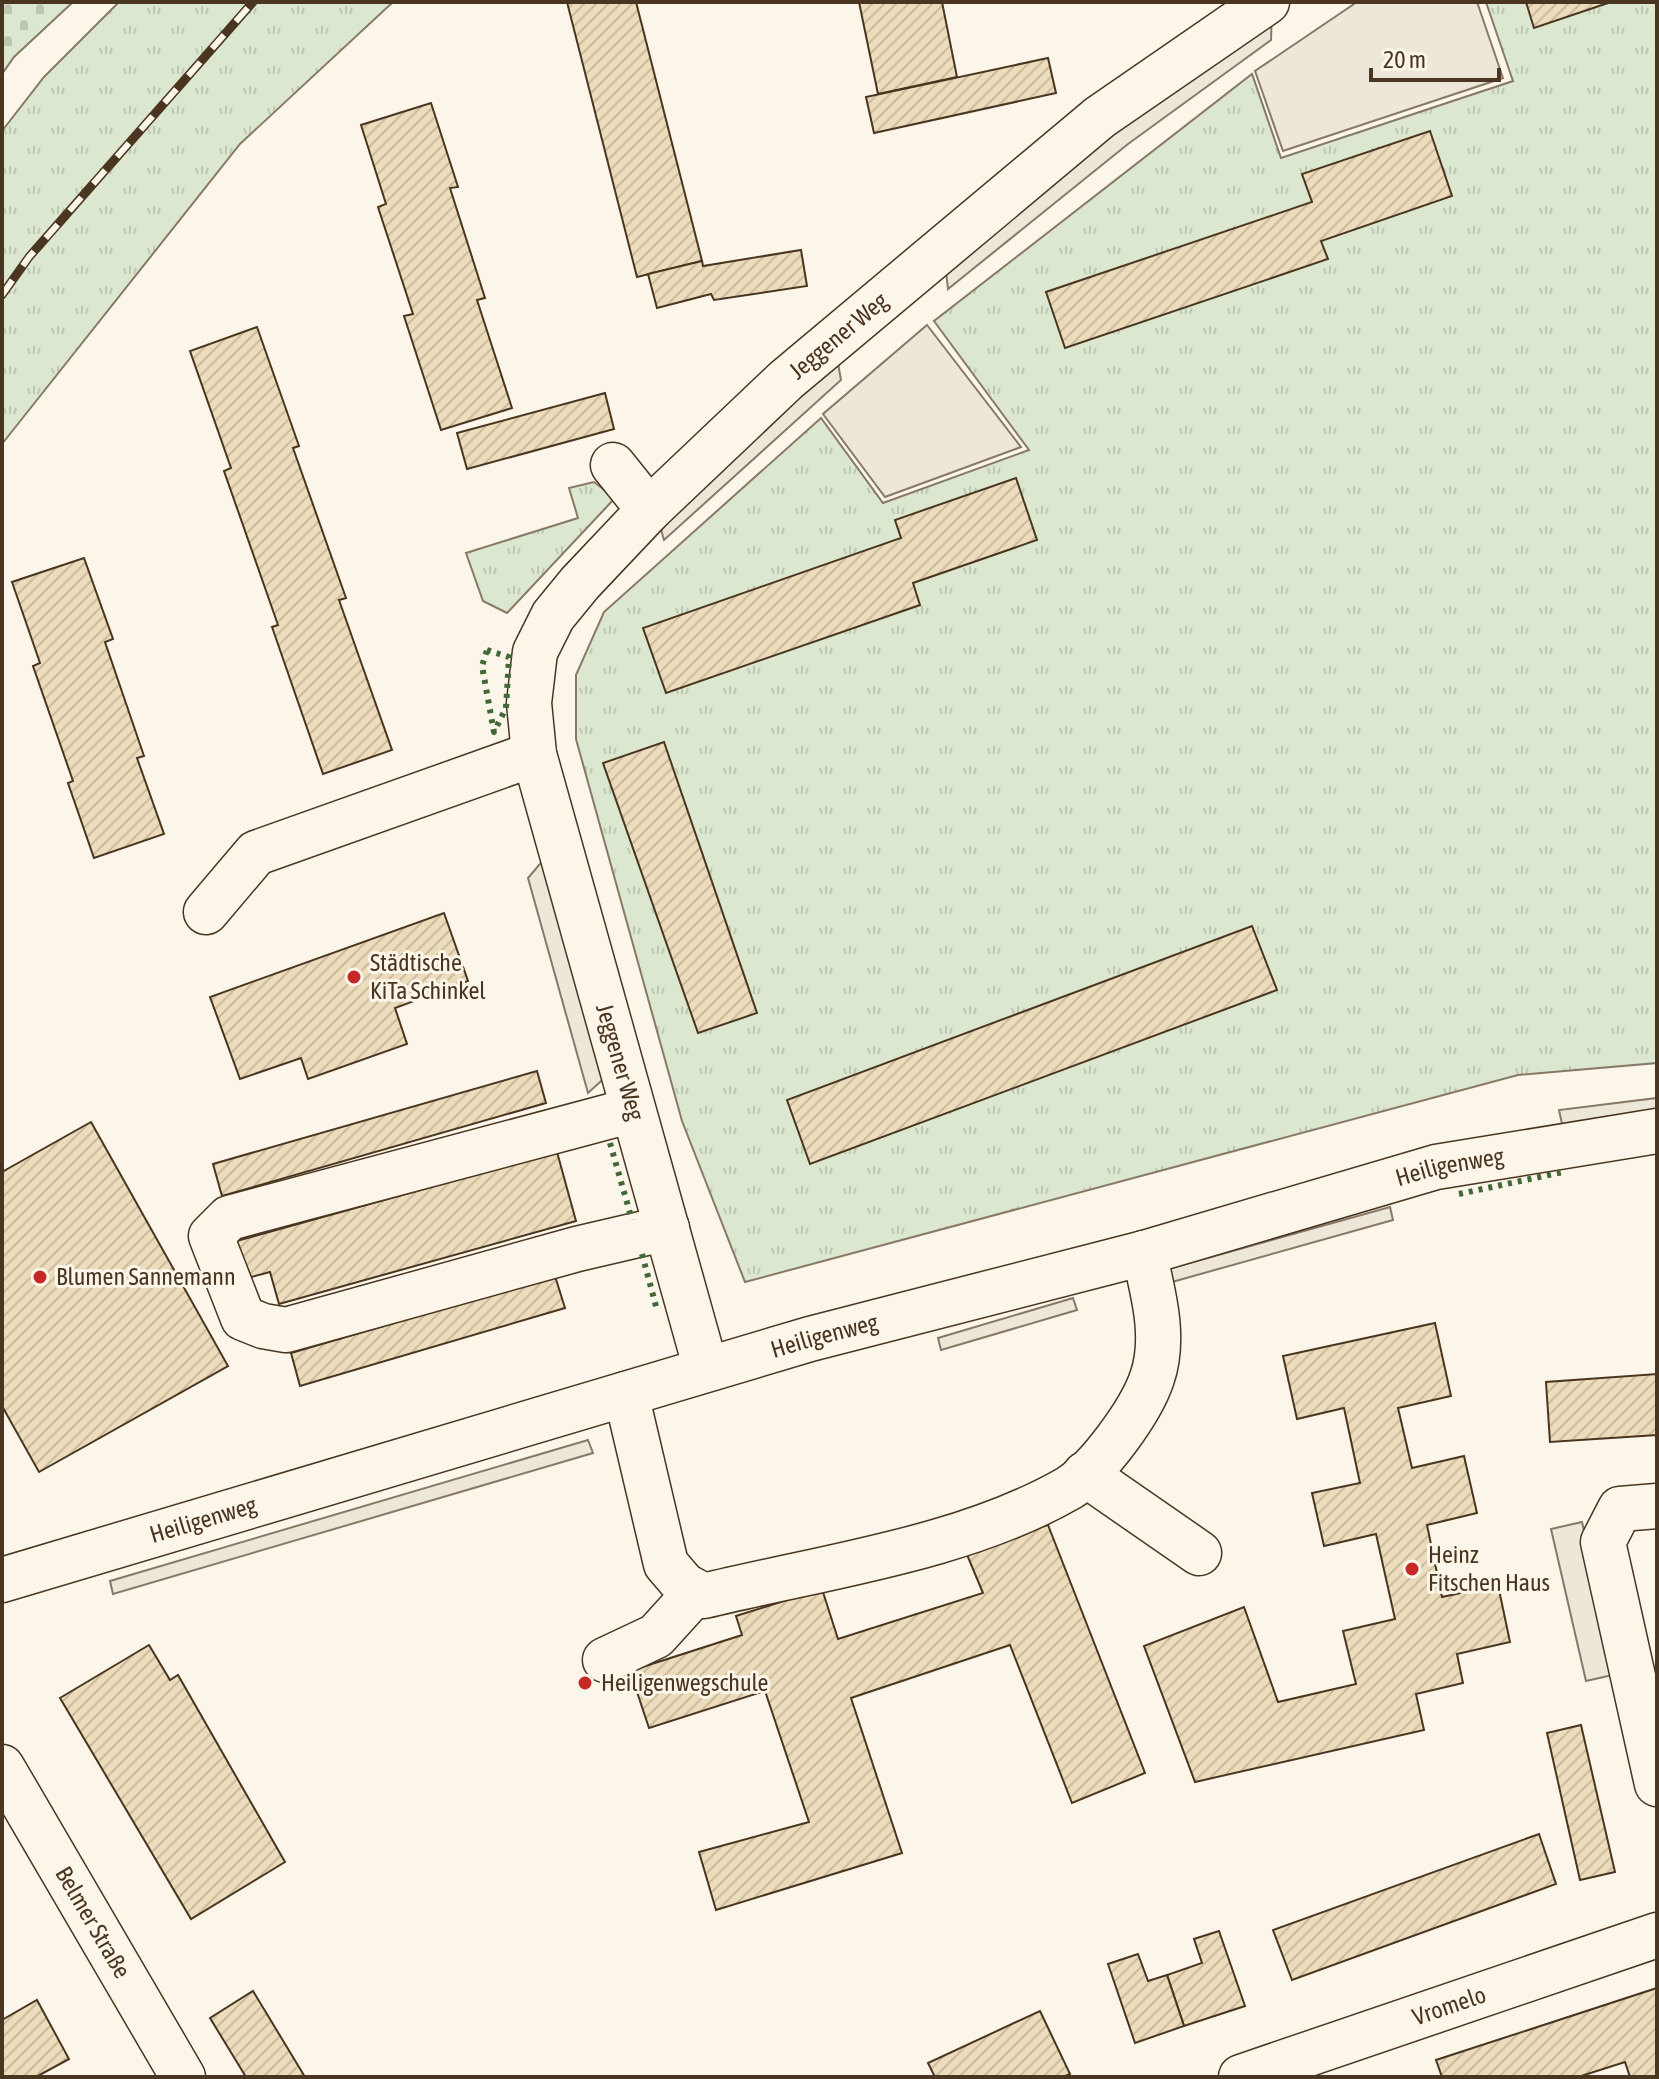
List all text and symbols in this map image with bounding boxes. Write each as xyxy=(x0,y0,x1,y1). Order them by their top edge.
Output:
scale bar xyxy=(1371,32,1499,82)
text: 20 m xyxy=(1383,46,1426,73)
street label: Jeggener Weg xyxy=(784,286,893,384)
place label: Städtische KiTa Schinkel xyxy=(370,949,486,1004)
marker: Städtische KiTa Schinkel xyxy=(345,968,363,986)
street label: Jeggener Weg xyxy=(591,1000,650,1124)
street label: Heiligenweg xyxy=(1392,1142,1506,1191)
place label: Blumen Sannemann xyxy=(56,1263,236,1290)
marker: Blumen Sannemann xyxy=(31,1268,49,1286)
street label: Heiligenweg xyxy=(767,1308,882,1363)
street label: Heiligenweg xyxy=(147,1491,260,1548)
place label: Heinz Fitschen Haus xyxy=(1428,1541,1550,1596)
marker: Heinz Fitschen Haus xyxy=(1403,1560,1421,1578)
place label: Heiligenwegschule xyxy=(601,1669,769,1696)
marker: Heiligenwegschule xyxy=(576,1674,594,1692)
street label: Belmer Straße xyxy=(50,1862,136,1983)
street label: Vromelo xyxy=(1409,1980,1489,2030)

